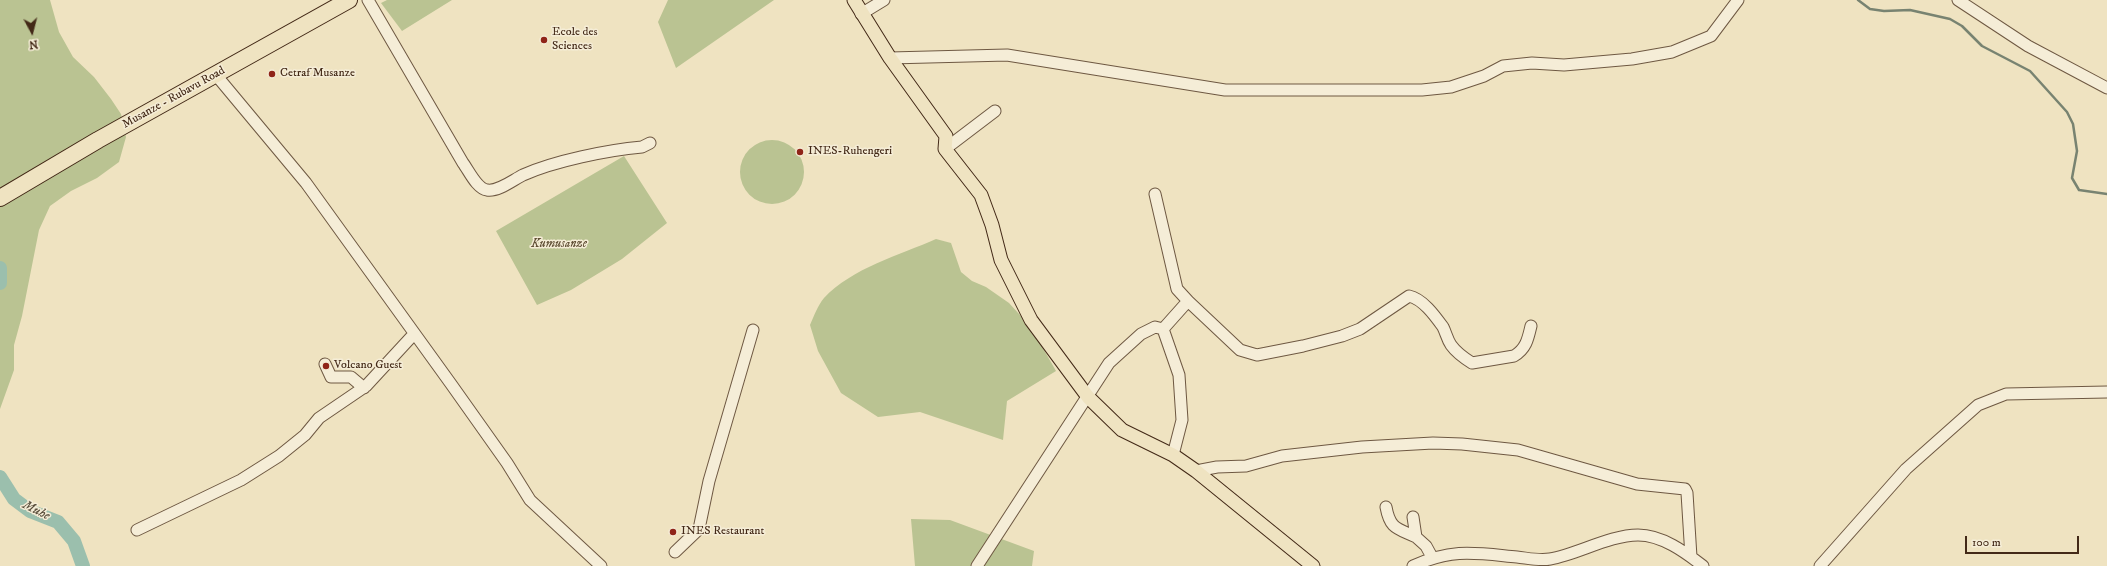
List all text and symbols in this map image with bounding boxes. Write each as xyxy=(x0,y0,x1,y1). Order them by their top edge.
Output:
north arrow xyxy=(12,12,52,52)
place label: Ecole des Sciences xyxy=(552,26,598,54)
marker: Ecole des Sciences xyxy=(539,35,549,45)
text: N xyxy=(28,36,39,51)
street label: Musanze - Rubavu Road xyxy=(120,64,228,132)
place label: Cetraf Musanze xyxy=(280,67,355,81)
marker: Cetraf Musanze xyxy=(267,69,277,79)
place label: INES-Ruhengeri xyxy=(808,145,892,159)
marker: INES-Ruhengeri xyxy=(795,147,805,157)
park label: Kumusanze xyxy=(531,238,587,252)
place label: Volcano Guest xyxy=(334,359,402,373)
marker: Volcano Guest xyxy=(321,361,331,371)
water label: Muhe xyxy=(20,498,52,524)
place label: INES Restaurant xyxy=(681,525,764,539)
marker: INES Restaurant xyxy=(668,527,678,537)
scale bar xyxy=(1967,528,2081,554)
text: 100 m xyxy=(1972,535,2001,550)

